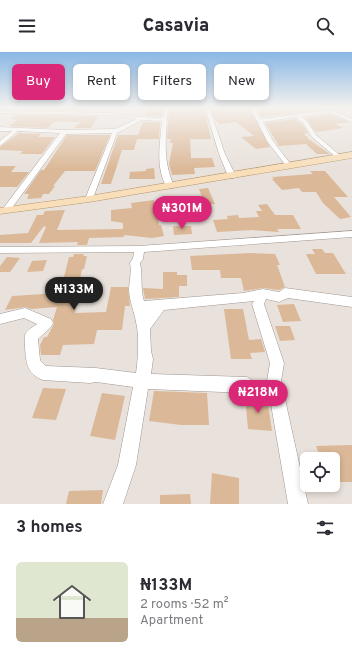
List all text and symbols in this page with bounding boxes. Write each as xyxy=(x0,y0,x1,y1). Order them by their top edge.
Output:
icon: menu xyxy=(16,15,38,37)
text: Casavia xyxy=(143,15,209,38)
icon: search xyxy=(314,15,336,37)
chip: Buy xyxy=(12,64,65,100)
chip: Rent xyxy=(73,64,130,100)
chip: Filters xyxy=(138,64,206,100)
chip: New xyxy=(214,64,269,100)
pin: ₦301M xyxy=(154,196,210,230)
text: ₦301M xyxy=(162,201,202,217)
pin: ₦133M xyxy=(46,277,102,311)
text: ₦133M xyxy=(54,282,94,298)
pin: ₦218M xyxy=(230,380,286,414)
text: ₦218M xyxy=(238,385,278,401)
map controls xyxy=(300,452,340,492)
button: locate xyxy=(300,452,340,492)
text: 3 homes xyxy=(16,517,83,539)
icon: filters xyxy=(314,517,336,539)
text: ₦133M xyxy=(140,575,192,597)
icon: home xyxy=(48,578,96,626)
text: 2 rooms · 52 m² xyxy=(140,597,228,613)
text: Apartment xyxy=(140,613,203,629)

